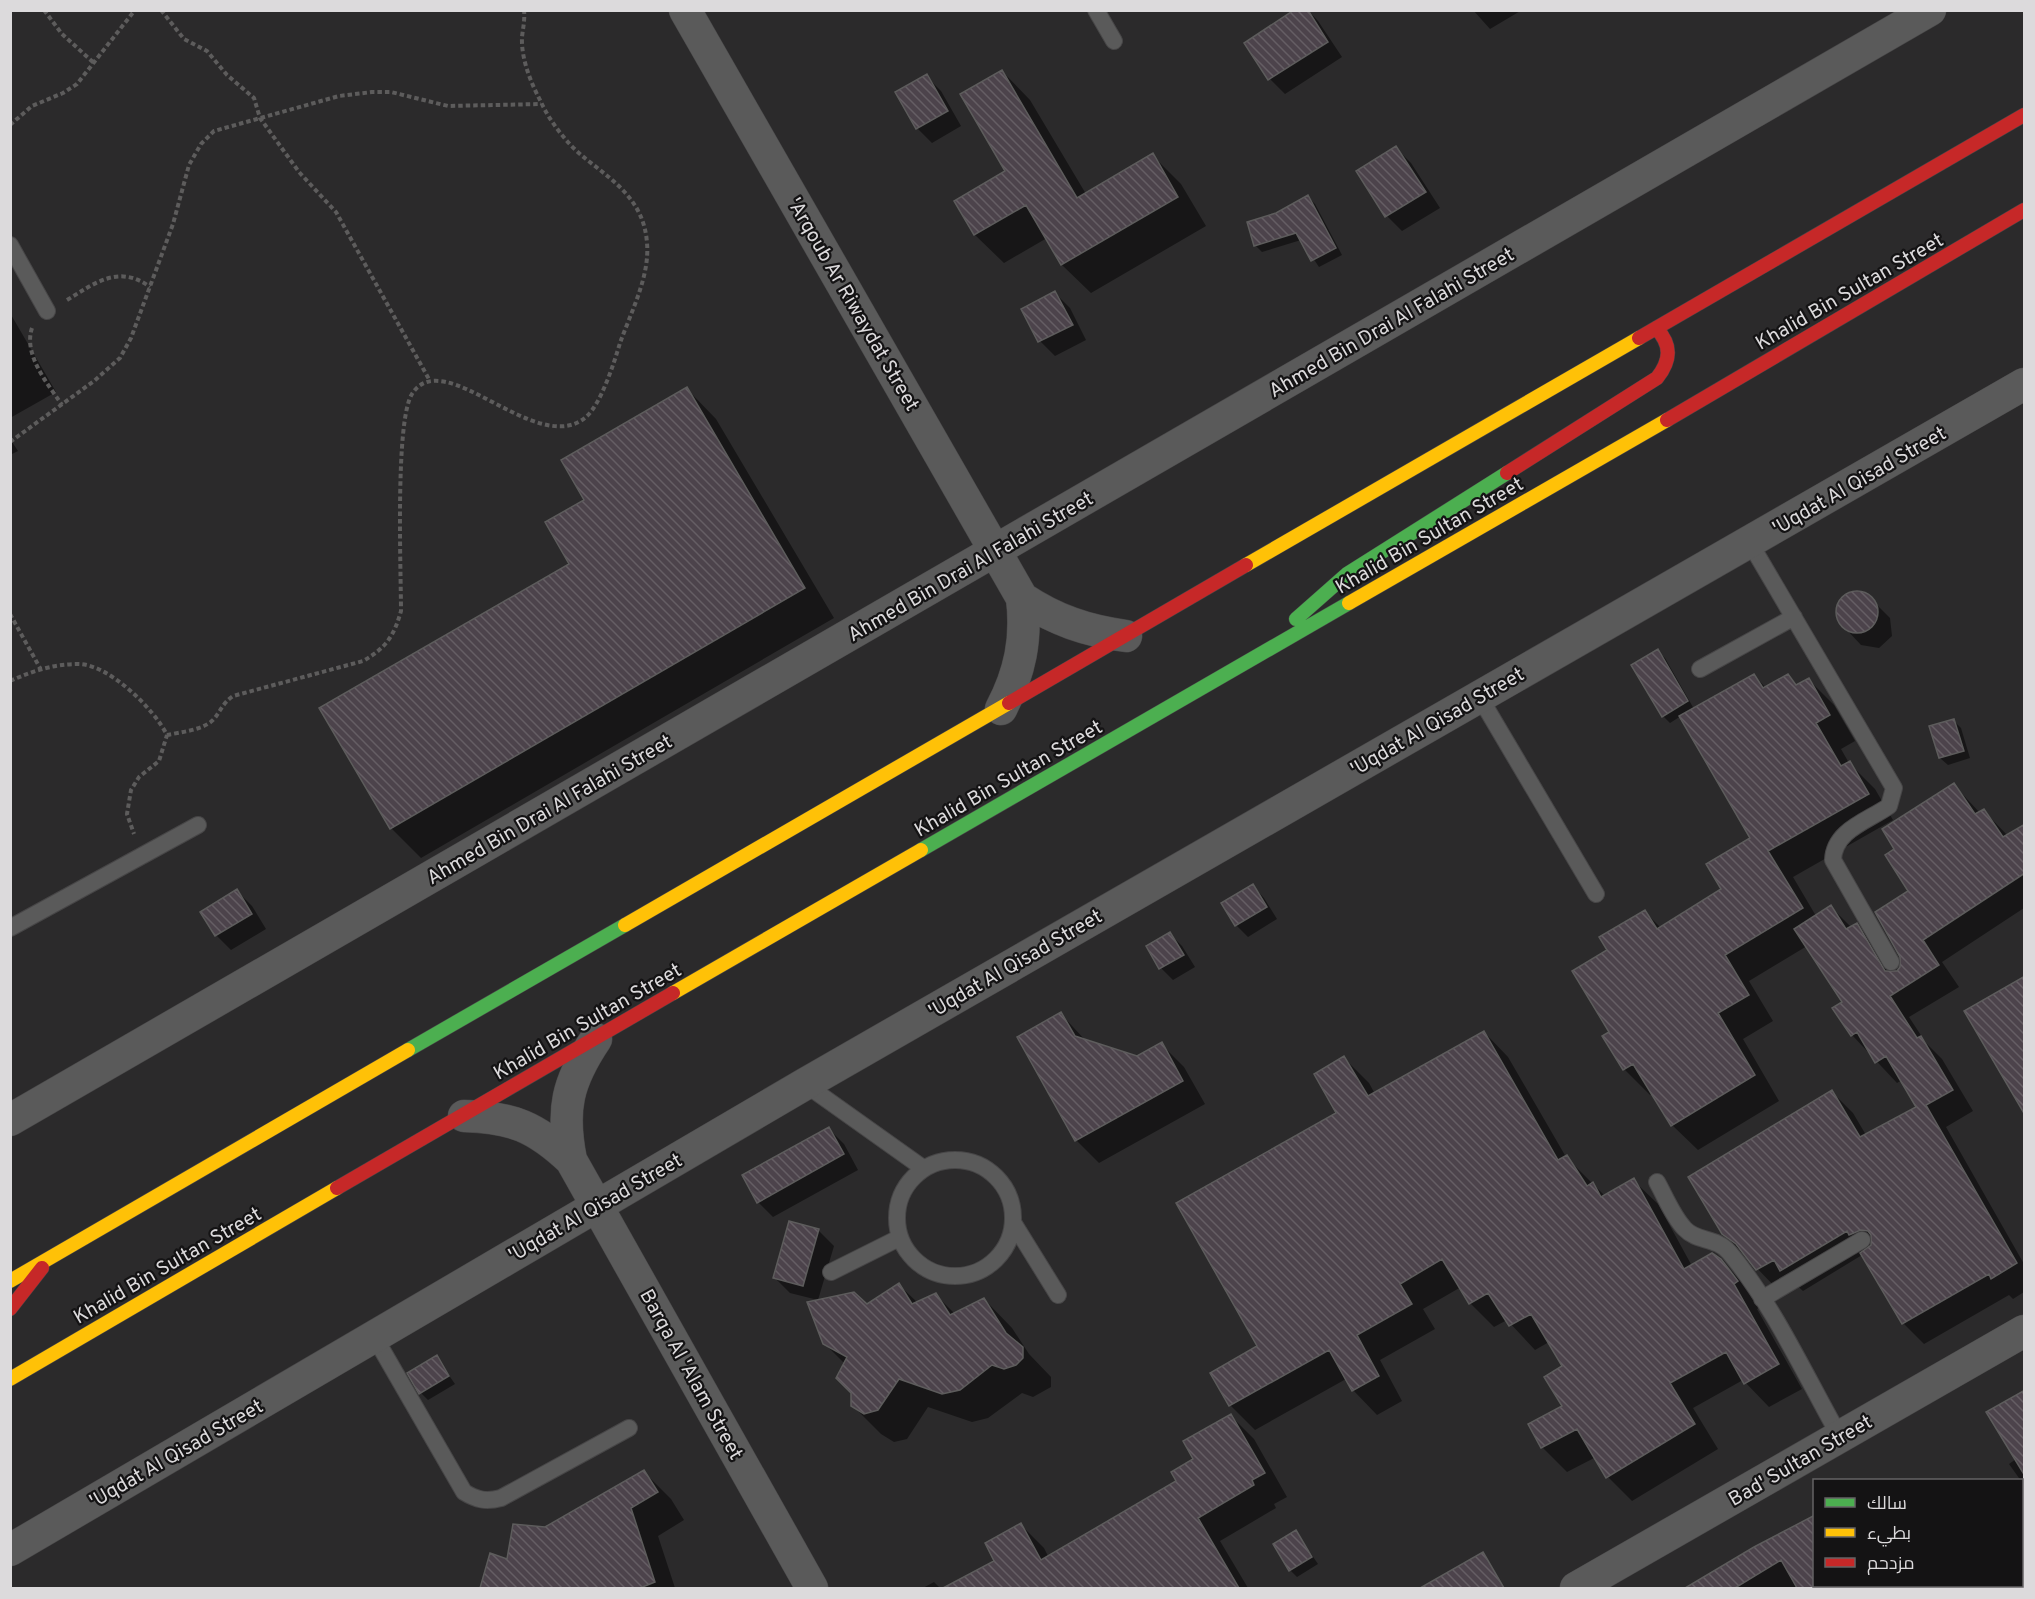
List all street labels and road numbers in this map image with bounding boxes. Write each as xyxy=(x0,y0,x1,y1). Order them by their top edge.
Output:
street label: 'Arqoub Ar Riwaydat Street xyxy=(780,194,924,416)
street label: Khalid Bin Sultan Street xyxy=(1751,228,1949,357)
street label: Ahmed Bin Drai Al Falahi Street xyxy=(1264,243,1520,405)
street label: 'Uqdat Al Qisad Street xyxy=(1768,421,1952,542)
street label: Khalid Bin Sultan Street xyxy=(1331,472,1529,601)
street label: Ahmed Bin Drai Al Falahi Street xyxy=(843,487,1099,649)
street label: 'Uqdat Al Qisad Street xyxy=(1346,662,1530,783)
street label: Khalid Bin Sultan Street xyxy=(910,715,1108,844)
street label: Ahmed Bin Drai Al Falahi Street xyxy=(422,730,678,892)
street label: 'Uqdat Al Qisad Street xyxy=(924,904,1108,1025)
street label: Khalid Bin Sultan Street xyxy=(489,958,687,1087)
street label: 'Uqdat Al Qisad Street xyxy=(504,1148,688,1269)
street label: Khalid Bin Sultan Street xyxy=(69,1202,267,1331)
street label: Barqa Al 'Alam Street xyxy=(633,1285,748,1465)
street label: 'Uqdat Al Qisad Street xyxy=(85,1394,269,1515)
street label: Bad' Sultan Street xyxy=(1724,1410,1878,1513)

